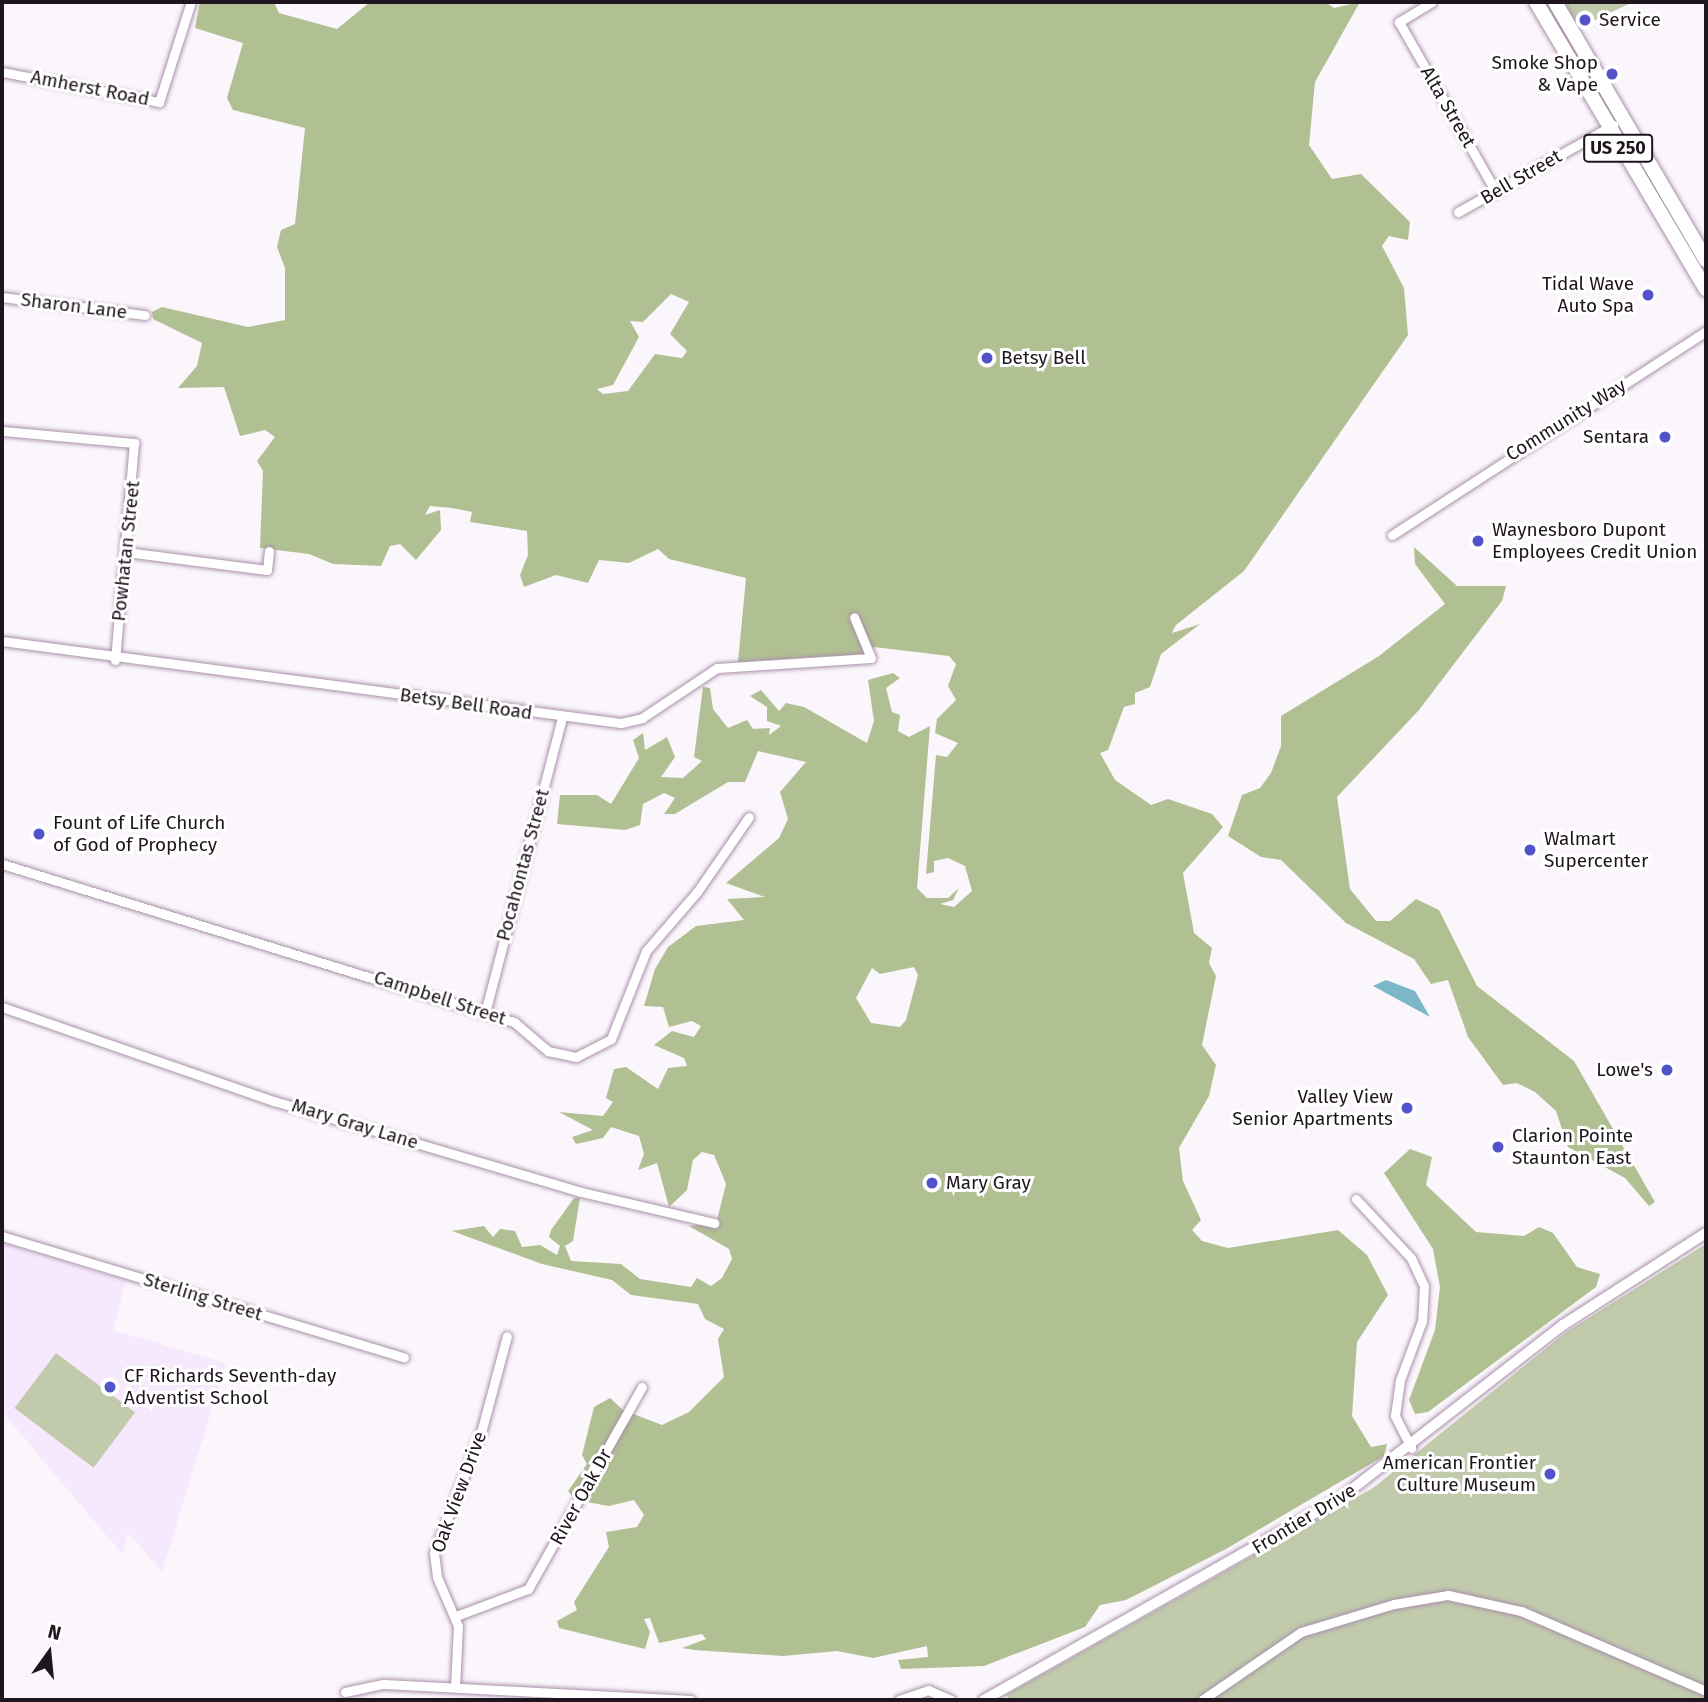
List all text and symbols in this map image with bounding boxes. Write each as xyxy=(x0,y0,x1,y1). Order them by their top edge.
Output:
place label: Service xyxy=(1599,9,1661,31)
marker: Service xyxy=(1577,12,1593,28)
place label: Smoke Shop & Vape xyxy=(1491,52,1598,96)
street label: Alta Street xyxy=(1416,62,1480,152)
street label: Amherst Road xyxy=(29,65,151,111)
marker: Smoke Shop & Vape xyxy=(1604,66,1620,82)
road number: US 250 xyxy=(1583,134,1653,162)
street label: Bell Street xyxy=(1476,145,1566,209)
place label: Tidal Wave Auto Spa xyxy=(1542,273,1634,317)
marker: Tidal Wave Auto Spa xyxy=(1640,287,1656,303)
street label: Sharon Lane xyxy=(20,288,128,324)
place label: Betsy Bell xyxy=(1001,347,1086,369)
marker: Betsy Bell xyxy=(979,350,995,366)
street label: Community Way xyxy=(1502,374,1630,466)
place label: Sentara xyxy=(1583,426,1649,448)
marker: Sentara xyxy=(1655,427,1675,447)
street label: Powhatan Street xyxy=(107,479,145,623)
place label: Waynesboro Dupont Employees Credit Union xyxy=(1492,519,1697,563)
marker: Waynesboro Dupont Employees Credit Union xyxy=(1470,533,1486,549)
street label: Betsy Bell Road xyxy=(398,683,534,725)
street label: Pocahontas Street xyxy=(492,786,554,944)
place label: Fount of Life Church of God of Prophecy xyxy=(53,812,225,856)
marker: Fount of Life Church of God of Prophecy xyxy=(31,826,47,842)
place label: Walmart Supercenter xyxy=(1544,828,1648,872)
marker: Walmart Supercenter xyxy=(1522,842,1538,858)
street label: Campbell Street xyxy=(371,966,509,1030)
place label: Lowe's xyxy=(1596,1059,1653,1081)
marker: Lowe's xyxy=(1659,1062,1675,1078)
place label: Valley View Senior Apartments xyxy=(1232,1086,1393,1130)
street label: Mary Gray Lane xyxy=(289,1094,421,1154)
marker: Valley View Senior Apartments xyxy=(1399,1100,1415,1116)
place label: Clarion Pointe Staunton East xyxy=(1512,1125,1633,1169)
marker: Clarion Pointe Staunton East xyxy=(1490,1139,1506,1155)
place label: Mary Gray xyxy=(946,1172,1031,1194)
marker: Mary Gray xyxy=(924,1175,940,1191)
street label: Sterling Street xyxy=(141,1268,265,1326)
place label: CF Richards Seventh-day Adventist School xyxy=(124,1365,336,1409)
marker: CF Richards Seventh-day Adventist School xyxy=(102,1379,118,1395)
street label: Oak View Drive xyxy=(426,1428,492,1556)
street label: River Oak Dr xyxy=(545,1445,617,1549)
place label: American Frontier Culture Museum xyxy=(1383,1452,1536,1496)
marker: American Frontier Culture Museum xyxy=(1542,1466,1558,1482)
street label: Frontier Drive xyxy=(1248,1479,1360,1559)
north arrow xyxy=(14,1618,84,1688)
text: N xyxy=(45,1619,64,1645)

